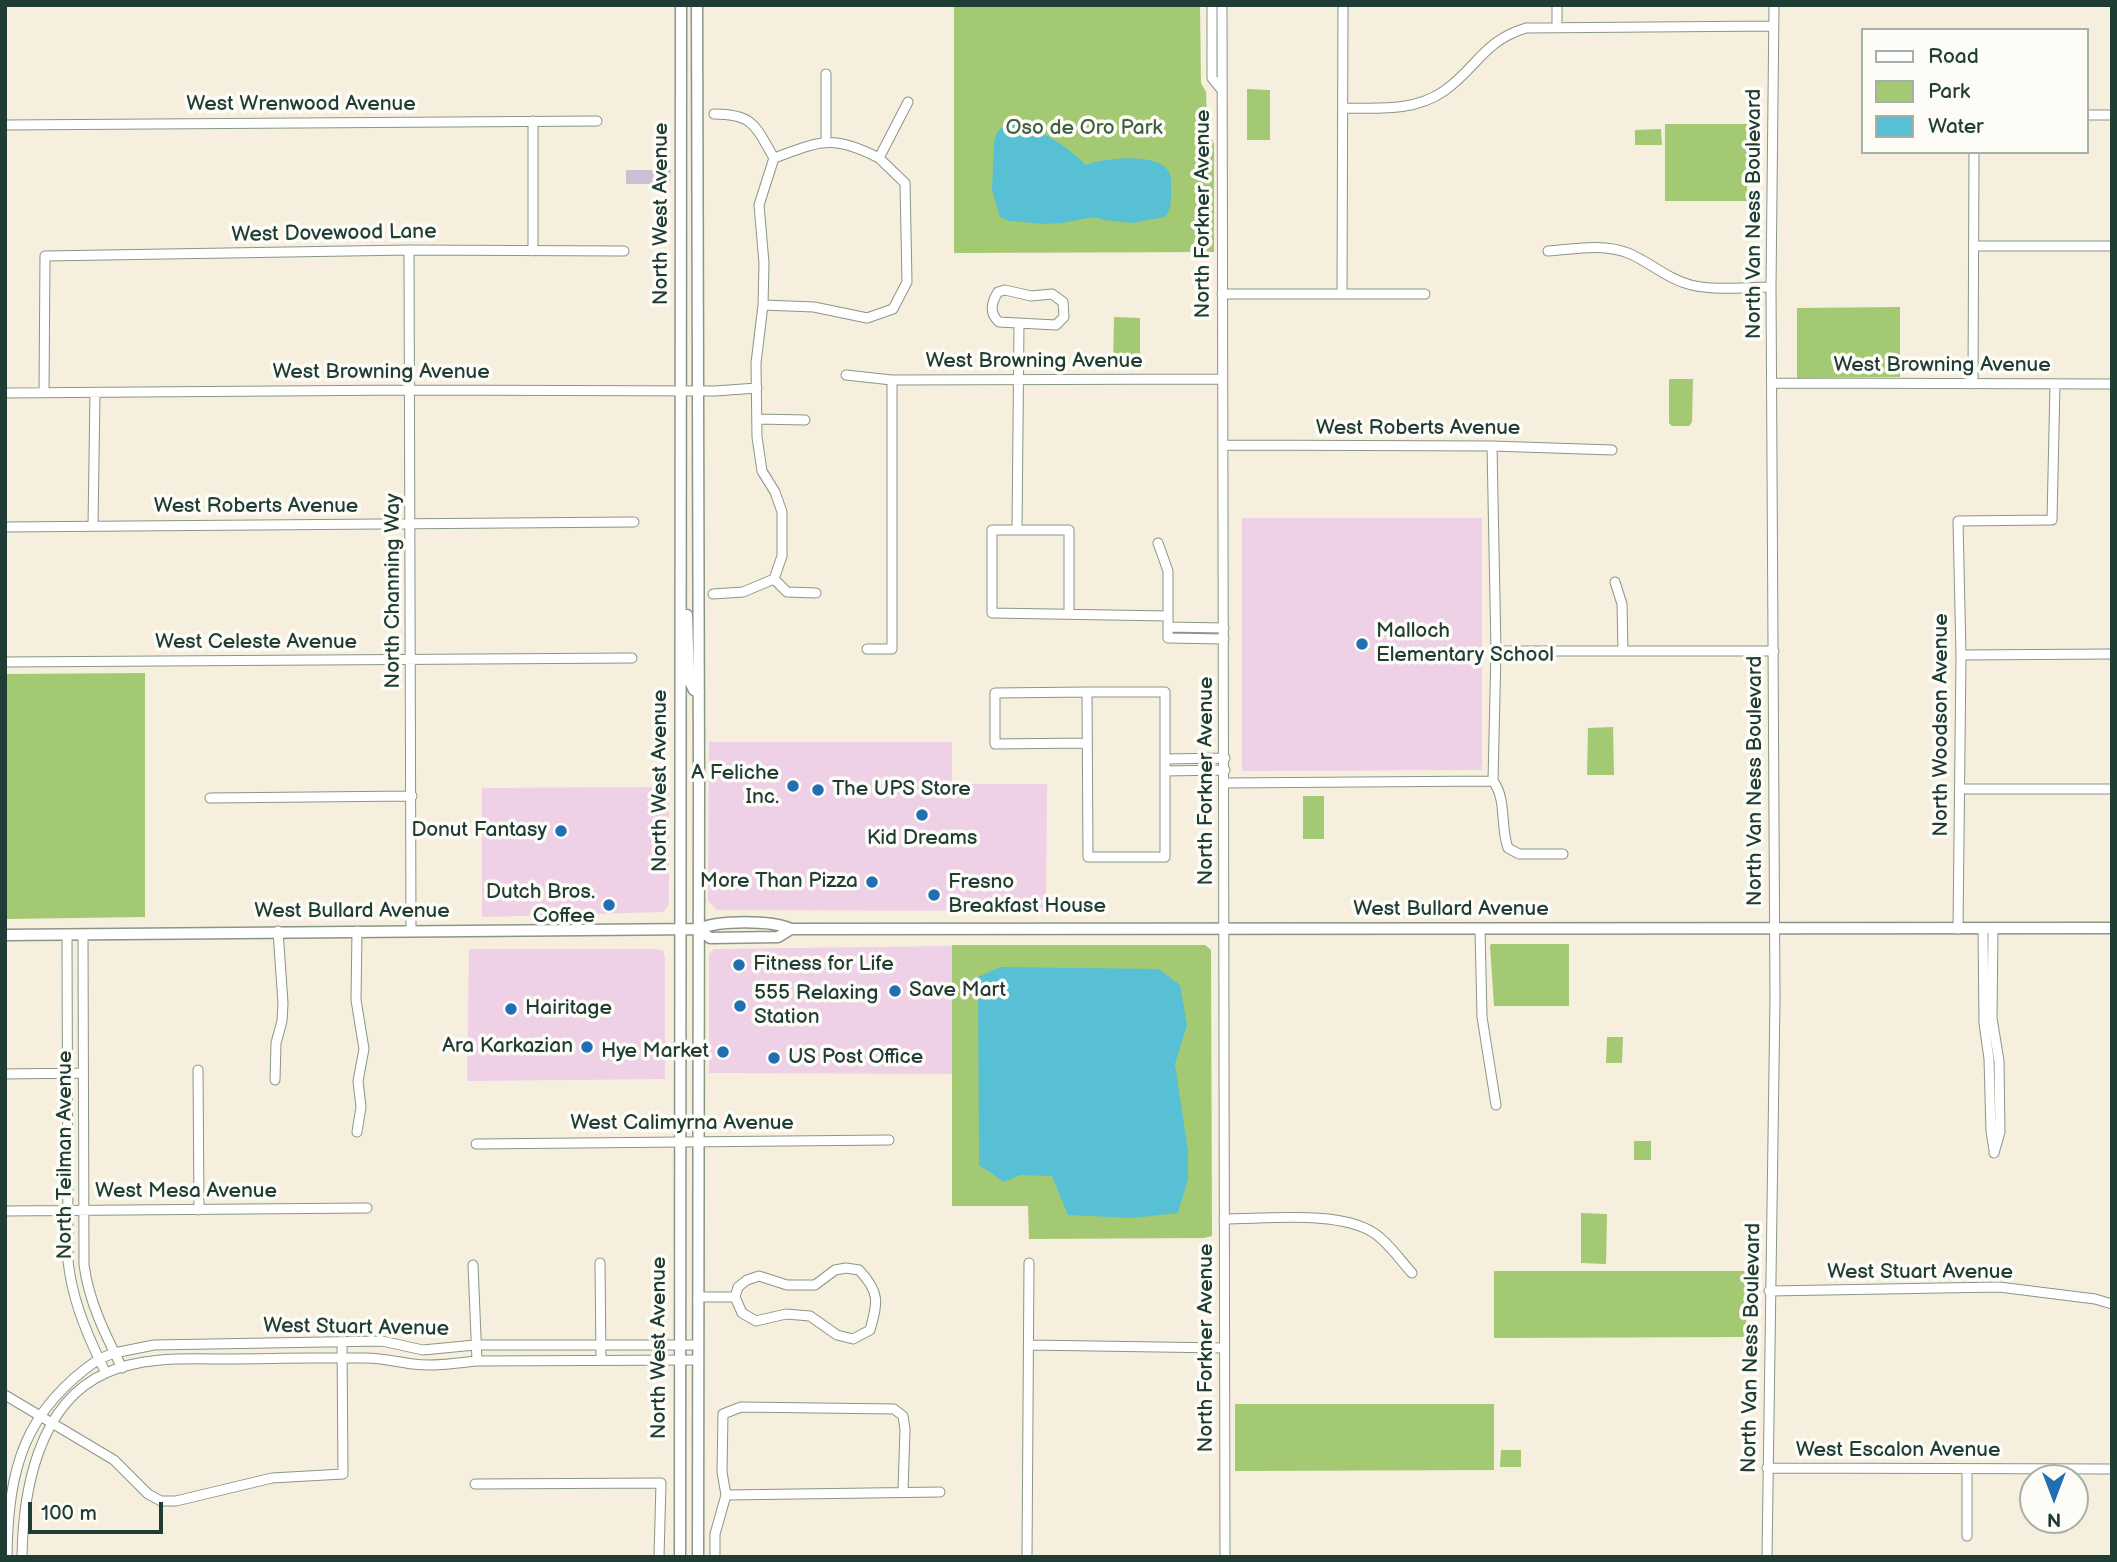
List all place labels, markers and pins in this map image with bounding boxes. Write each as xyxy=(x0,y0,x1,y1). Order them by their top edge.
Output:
place label: Malloch Elementary School xyxy=(1376,619,1554,669)
marker: Malloch Elementary School xyxy=(1354,636,1370,652)
place label: A Feliche Inc. xyxy=(691,761,779,811)
place label: The UPS Store xyxy=(832,777,971,803)
marker: A Feliche Inc. xyxy=(785,778,801,794)
marker: The UPS Store xyxy=(810,782,826,798)
marker: Kid Dreams xyxy=(914,807,930,823)
place label: Donut Fantasy xyxy=(411,818,547,844)
marker: Donut Fantasy xyxy=(553,823,569,839)
place label: Kid Dreams xyxy=(867,826,977,852)
place label: More Than Pizza xyxy=(700,869,858,895)
place label: Fresno Breakfast House xyxy=(948,870,1106,920)
marker: More Than Pizza xyxy=(864,874,880,890)
place label: Dutch Bros. Coffee xyxy=(486,880,595,930)
marker: Fresno Breakfast House xyxy=(926,887,942,903)
marker: Dutch Bros. Coffee xyxy=(601,897,617,913)
place label: Fitness for Life xyxy=(753,952,894,978)
marker: Fitness for Life xyxy=(731,957,747,973)
place label: Save Mart xyxy=(909,978,1006,1004)
place label: 555 Relaxing Station xyxy=(754,981,878,1031)
marker: Save Mart xyxy=(887,983,903,999)
place label: Hairitage xyxy=(525,996,612,1022)
marker: 555 Relaxing Station xyxy=(732,998,748,1014)
marker: Hairitage xyxy=(503,1001,519,1017)
place label: Ara Karkazian xyxy=(442,1034,573,1060)
marker: Ara Karkazian xyxy=(579,1039,595,1055)
place label: Hye Market xyxy=(601,1039,709,1065)
marker: Hye Market xyxy=(715,1044,731,1060)
place label: US Post Office xyxy=(788,1045,923,1071)
marker: US Post Office xyxy=(766,1050,782,1066)

